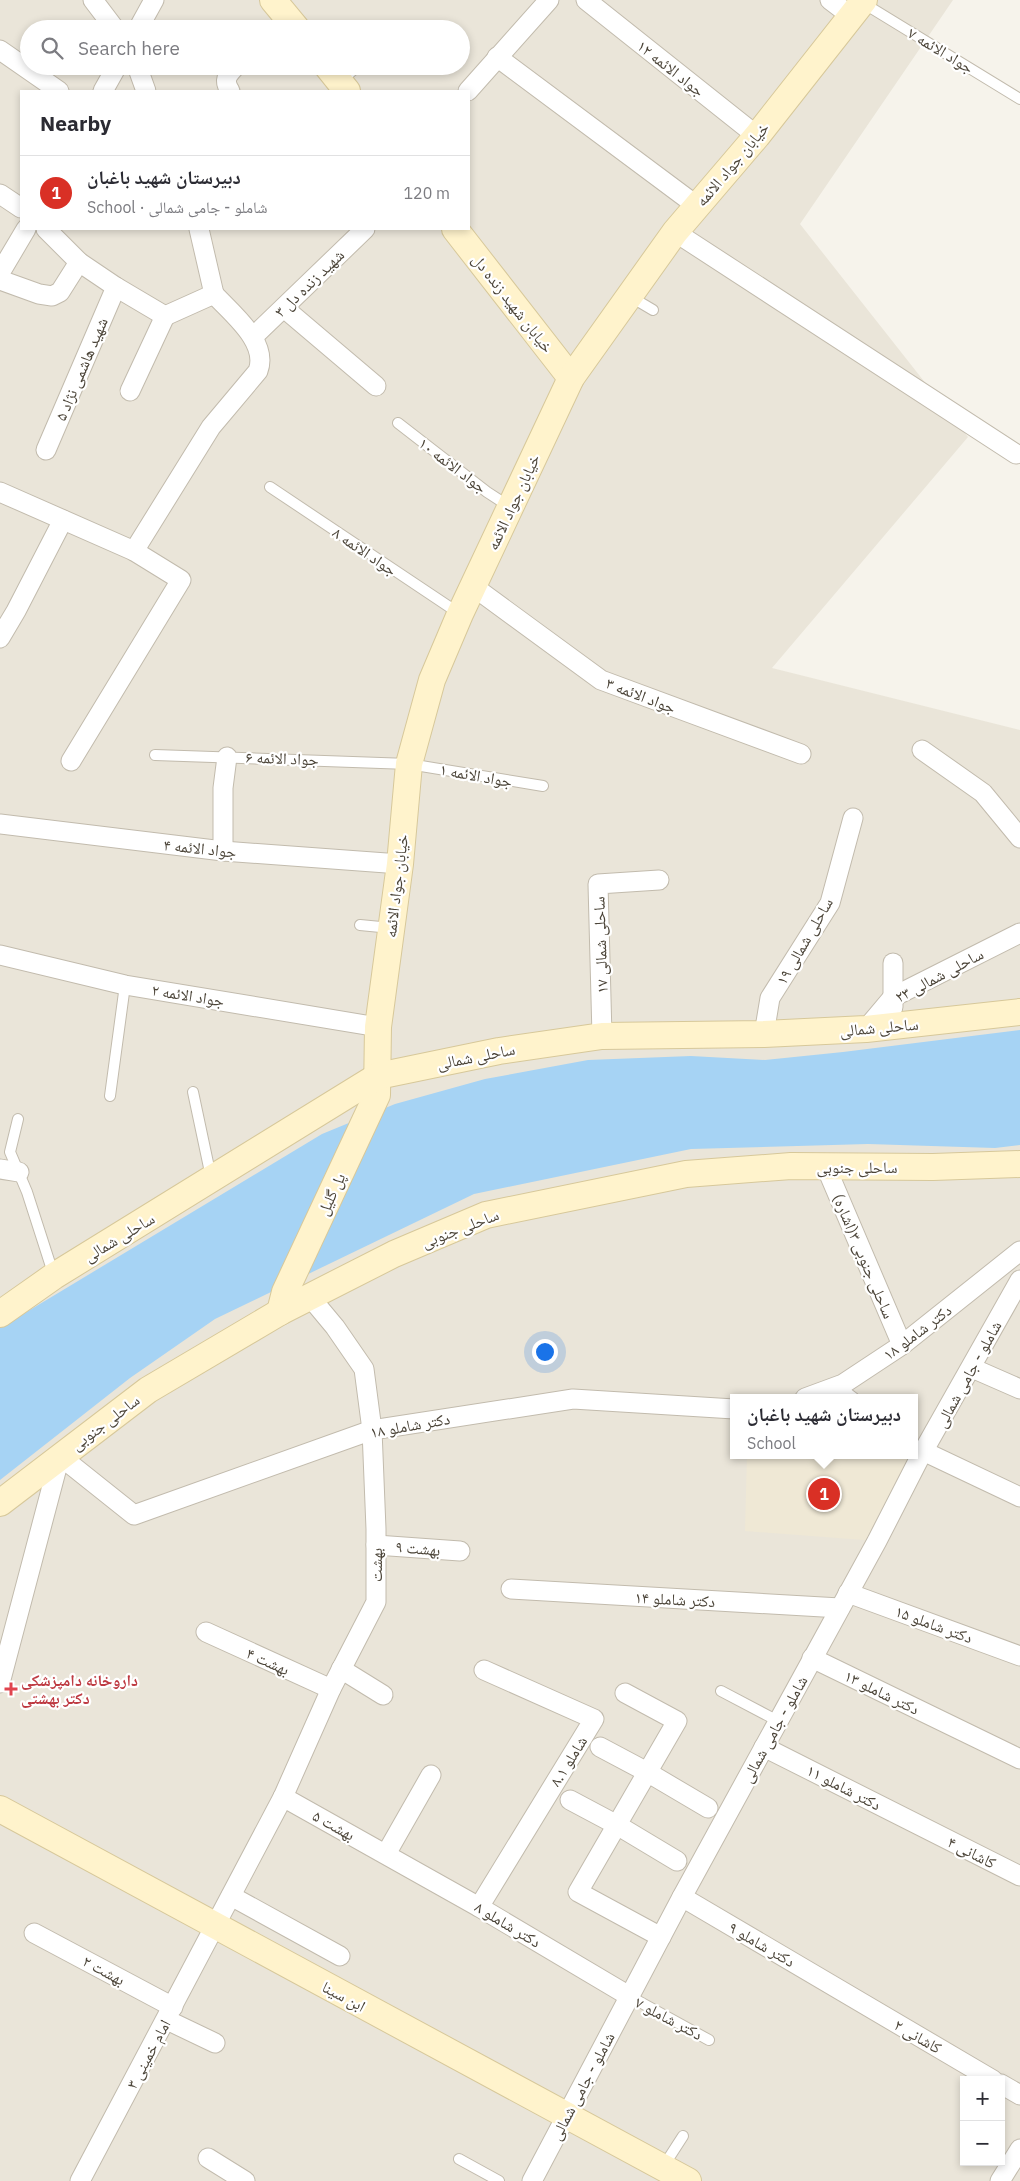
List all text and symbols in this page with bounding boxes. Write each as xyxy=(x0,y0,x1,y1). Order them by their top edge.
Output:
search box xyxy=(20,20,470,75)
street label: جواد الائمه ۷ xyxy=(904,23,978,77)
icon: search xyxy=(38,34,66,62)
street label: جواد الائمه ۱۲ xyxy=(633,35,709,101)
text: Search here xyxy=(78,36,180,60)
text: Nearby xyxy=(40,109,111,137)
street label: خیابان جواد الائمه xyxy=(691,118,774,211)
text: دبیرستان شهید باغبان xyxy=(87,165,241,189)
text: 1 xyxy=(51,183,61,203)
text: 120 m xyxy=(403,183,450,203)
text: School · شاملو - جامی شمالی xyxy=(87,197,268,217)
street label: شهید زنده دل ۳ xyxy=(270,245,349,322)
street label: خیابان شهید زنده دل xyxy=(467,250,558,357)
street label: شهید هاشمی نژاد ۵ xyxy=(50,314,113,424)
street label: جواد الائمه ۱۰ xyxy=(415,433,491,497)
street label: خیابان جواد الائمه xyxy=(482,451,545,554)
street label: جواد الائمه ۸ xyxy=(329,522,401,580)
street label: جواد الائمه ۳ xyxy=(603,673,679,717)
street label: جواد الائمه ۶ xyxy=(245,747,319,769)
street label: جواد الائمه ۱ xyxy=(438,759,514,791)
street label: خیابان جواد الائمه xyxy=(380,833,413,939)
street label: جواد الائمه ۴ xyxy=(163,834,237,862)
street label: ساحلی شمالی ۱۹ xyxy=(771,894,838,989)
street label: ساحلی شمالی ۱۷ xyxy=(588,896,613,994)
street label: ساحلی شمالی ۲۳ xyxy=(891,943,987,1008)
street label: جواد الائمه ۲ xyxy=(150,979,226,1011)
street label: ساحلی شمالی xyxy=(839,1014,919,1041)
street label: ساحلی شمالی xyxy=(435,1039,517,1074)
street label: ساحلی جنوبی xyxy=(816,1157,898,1178)
street label: پل گلیل xyxy=(313,1169,350,1219)
street label: ساحلی جنوبی ۳(اشاره) xyxy=(828,1190,899,1322)
street label: ساحلی جنوبی xyxy=(419,1204,502,1253)
street label: ساحلی شمالی xyxy=(80,1208,159,1267)
street label: دکتر شاملو ۱۸ xyxy=(879,1300,955,1364)
street label: شاملو - جامی شمالی xyxy=(930,1317,1006,1431)
your location xyxy=(532,1339,558,1365)
street label: ساحلی جنوبی xyxy=(67,1390,144,1455)
popup xyxy=(730,1394,918,1459)
text: دبیرستان شهید باغبان xyxy=(747,1402,901,1426)
street label: دکتر شاملو ۱۸ xyxy=(369,1408,451,1442)
text: School xyxy=(747,1433,796,1453)
pin: 1 xyxy=(808,1475,840,1513)
street label: بهشت ۹ xyxy=(395,1536,441,1560)
street label: بهشت xyxy=(366,1548,386,1582)
street label: دکتر شاملو ۱۴ xyxy=(634,1587,716,1611)
street label: دکتر شاملو ۱۵ xyxy=(893,1601,975,1647)
street label: بهشت ۴ xyxy=(243,1643,293,1679)
street label: دکتر شاملو ۱۳ xyxy=(841,1665,923,1719)
place label: داروخانه دامپزشکی دکتر بهشتی xyxy=(21,1670,138,1708)
street label: شاملو - جامی شمالی xyxy=(736,1672,812,1786)
marker: داروخانه دامپزشکی دکتر بهشتی xyxy=(5,1683,17,1695)
street label: شاملو ۸.۱ xyxy=(545,1732,591,1790)
street label: دکتر شاملو ۱۱ xyxy=(804,1760,884,1814)
street label: بهشت ۵ xyxy=(309,1805,359,1845)
street label: کاشانی ۴ xyxy=(944,1831,1000,1874)
street label: دکتر شاملو ۸ xyxy=(471,1896,545,1952)
street label: دکتر شاملو ۹ xyxy=(725,1917,799,1971)
street label: بهشت ۲ xyxy=(79,1951,129,1989)
street label: ابن سینا xyxy=(318,1976,369,2017)
street label: دکتر شاملو ۷ xyxy=(632,1992,706,2044)
street label: کاشانی ۲ xyxy=(890,2014,946,2059)
street label: امام خمینی ۳ xyxy=(121,2016,176,2093)
street label: شاملو - جامی شمالی xyxy=(545,2029,620,2144)
map controls xyxy=(960,2076,1005,2166)
button: + xyxy=(960,2076,1005,2121)
button: − xyxy=(960,2121,1005,2166)

